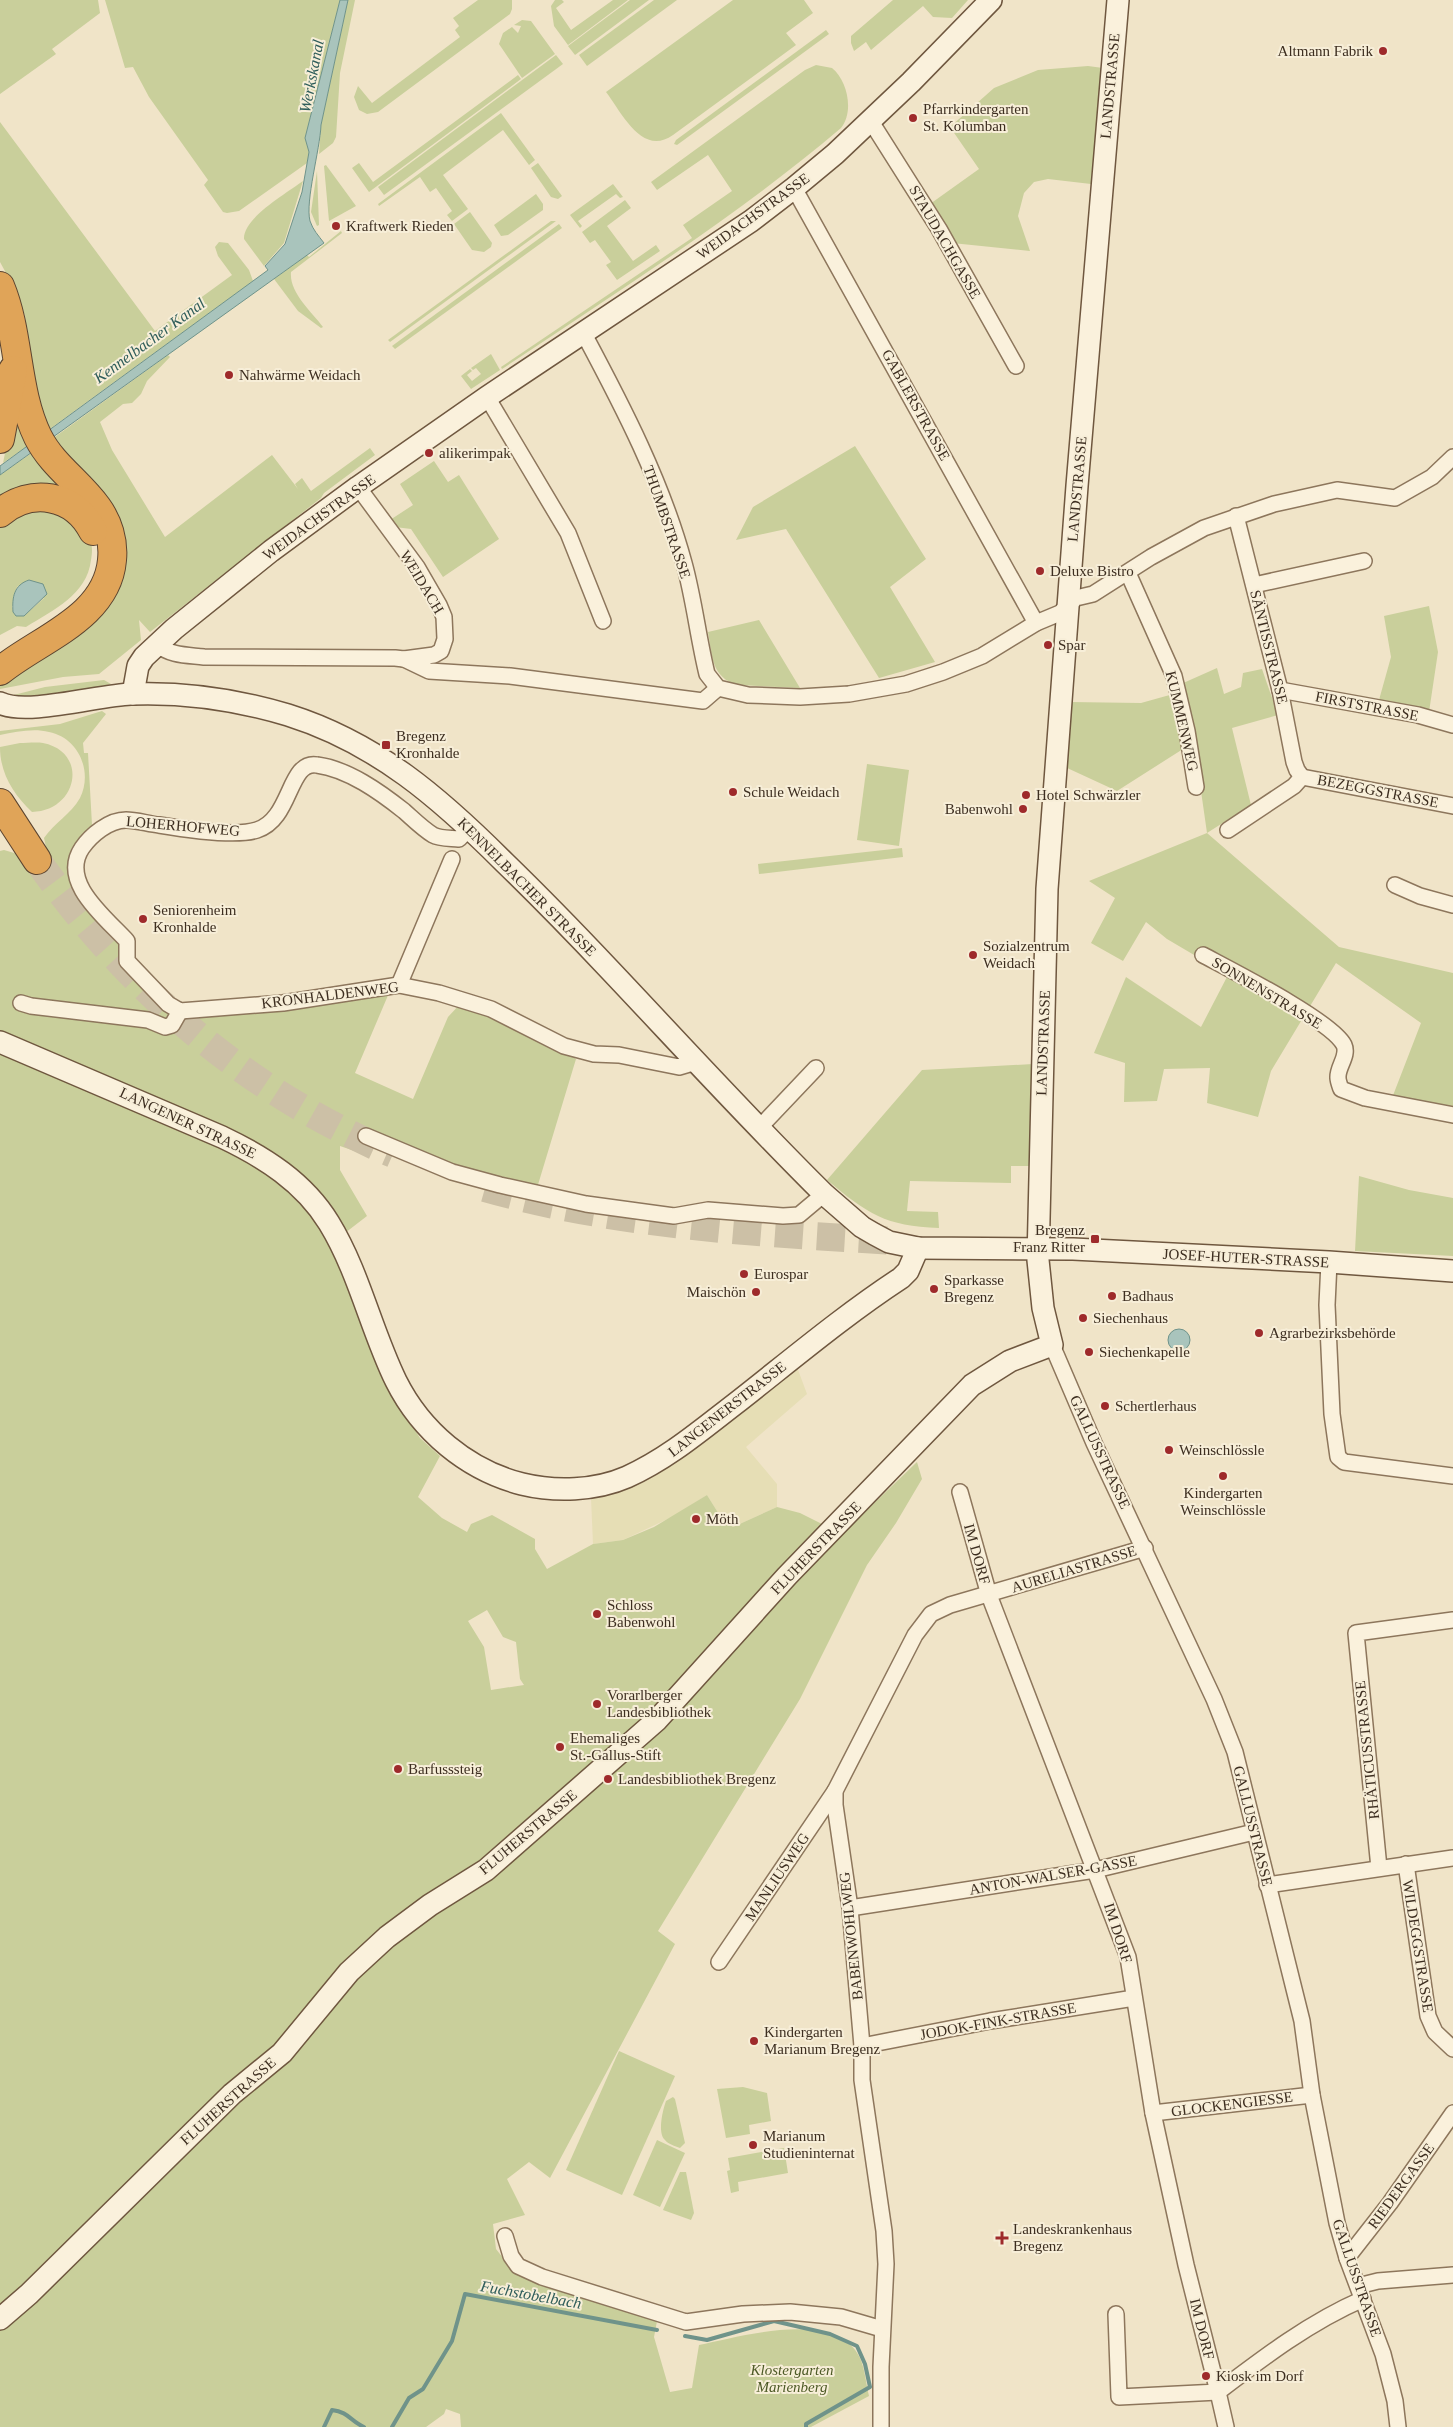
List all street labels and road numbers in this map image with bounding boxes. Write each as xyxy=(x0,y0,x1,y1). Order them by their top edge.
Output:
street label: LANDSTRASSE xyxy=(1097,33,1123,139)
street label: WEIDACHSTRASSE xyxy=(694,170,812,262)
street label: STAUDACHGASSE xyxy=(906,183,984,301)
street label: GABLERSTRASSE xyxy=(879,347,953,463)
street label: LANDSTRASSE xyxy=(1064,436,1090,542)
street label: THUMBSTRASSE xyxy=(640,463,694,581)
street label: WEIDACHSTRASSE xyxy=(260,471,378,563)
street label: WEIDACH xyxy=(397,548,447,617)
street label: SÄNTISSTRASSE xyxy=(1247,588,1291,706)
street label: KUMMENWEG xyxy=(1163,669,1201,773)
street label: FIRSTSTRASSE xyxy=(1314,688,1420,724)
street label: BEZEGGSTRASSE xyxy=(1316,771,1440,811)
street label: LOHERHOFWEG xyxy=(125,813,241,839)
street label: KENNELBACHER STRASSE xyxy=(455,815,599,959)
street label: SONNENSTRASSE xyxy=(1209,954,1325,1032)
street label: KRONHALDENWEG xyxy=(260,979,400,1011)
street label: LANDSTRASSE xyxy=(1033,990,1053,1096)
street label: LANGENER STRASSE xyxy=(117,1084,259,1162)
street label: JOSEF-HUTER-STRASSE xyxy=(1162,1246,1330,1270)
street label: LANGENERSTRASSE xyxy=(665,1358,789,1460)
street label: GALLUSSTRASSE xyxy=(1067,1393,1133,1511)
street label: FLUHERSTRASSE xyxy=(768,1498,864,1598)
street label: IM DORF xyxy=(961,1522,993,1586)
street label: AURELIASTRASSE xyxy=(1009,1542,1139,1596)
street label: RHÄTICUSSTRASSE xyxy=(1352,1680,1382,1820)
street label: GALLUSSTRASSE xyxy=(1230,1764,1276,1888)
street label: FLUHERSTRASSE xyxy=(476,1786,580,1878)
street label: MANLIUSWEG xyxy=(742,1830,812,1924)
street label: ANTON-WALSER-GASSE xyxy=(968,1852,1138,1898)
street label: BABENWOHLWEG xyxy=(836,1871,866,2001)
street label: WILDEGGSTRASSE xyxy=(1400,1878,1436,2014)
street label: IM DORF xyxy=(1101,1901,1135,1965)
street label: JODOK-FINK-STRASSE xyxy=(919,1999,1077,2043)
street label: FLUHERSTRASSE xyxy=(177,2054,279,2148)
street label: GLOCKENGIESSE xyxy=(1170,2089,1294,2119)
street label: RIEDERGASSE xyxy=(1365,2140,1437,2232)
street label: GALLUSSTRASSE xyxy=(1329,2217,1385,2339)
street label: IM DORF xyxy=(1187,2297,1217,2361)

